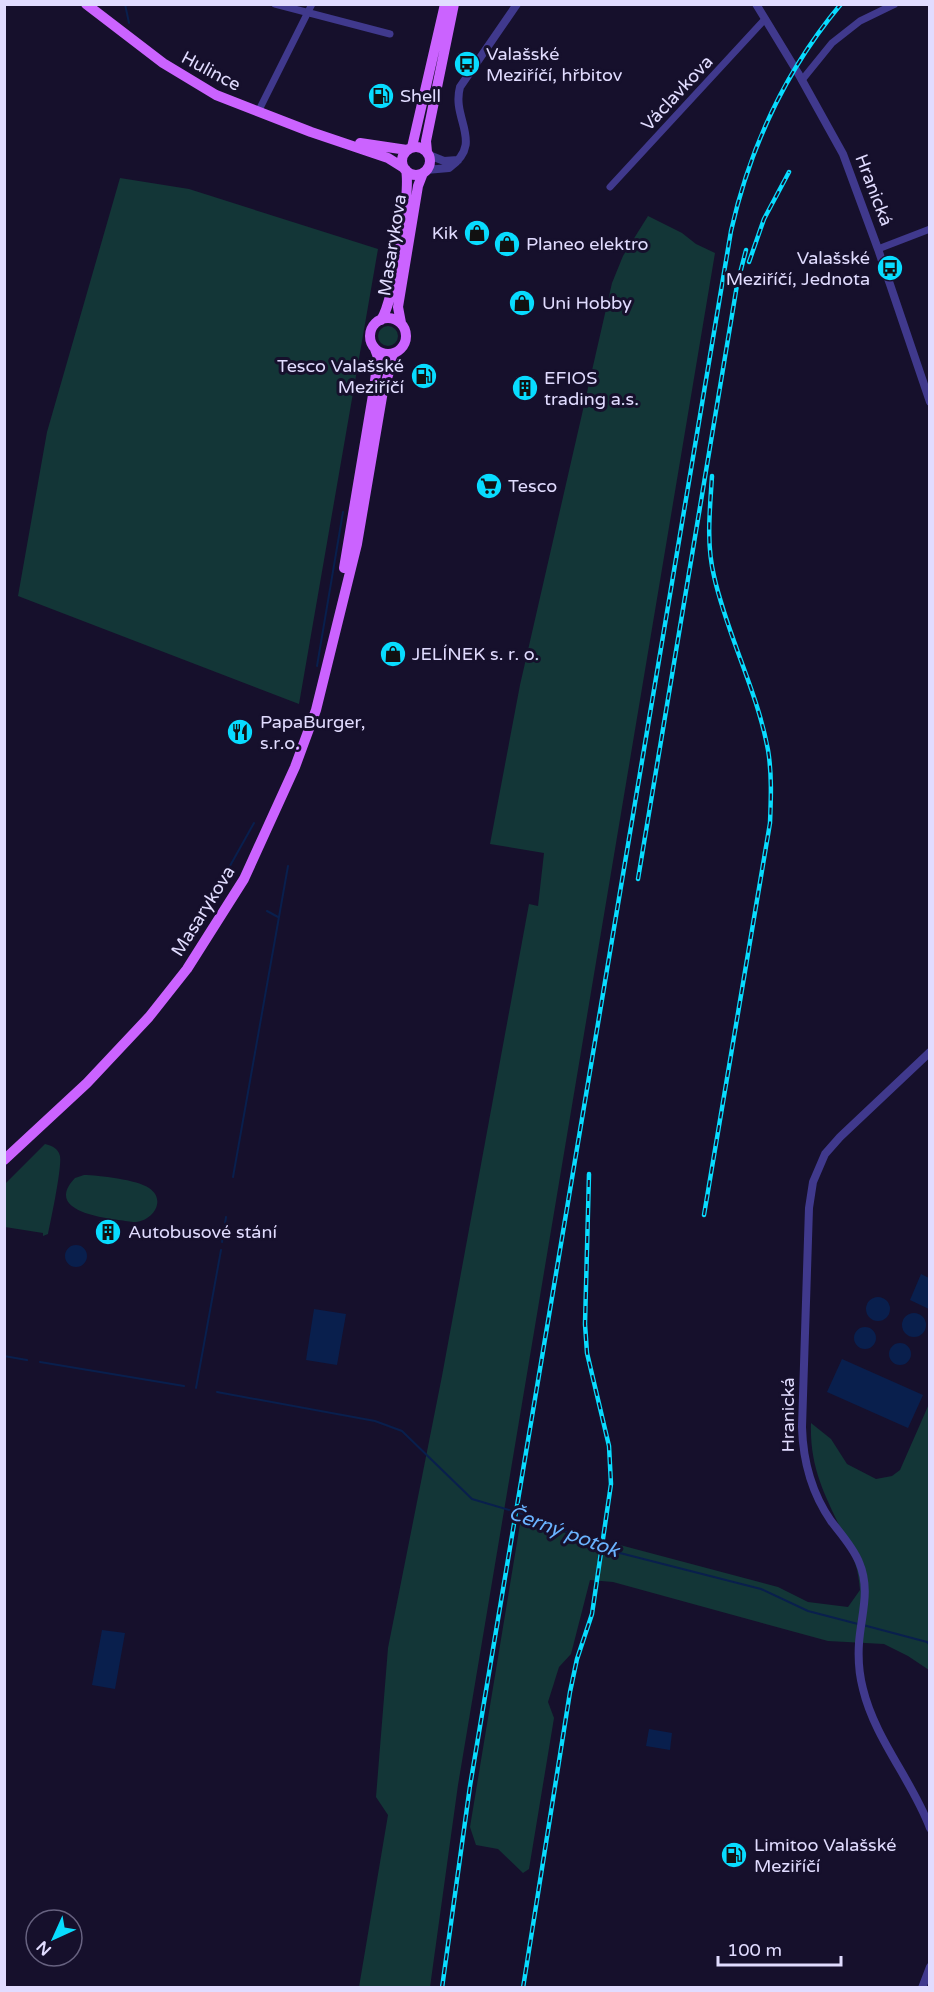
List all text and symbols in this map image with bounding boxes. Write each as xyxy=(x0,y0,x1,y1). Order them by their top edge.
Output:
place label: Valašské Meziříčí, hřbitov xyxy=(486,43,623,86)
street label: Hulince xyxy=(178,46,244,96)
bus stop icon: Valašské Meziříčí, hřbitov xyxy=(452,49,482,79)
street label: Václavkova xyxy=(636,51,718,135)
fuel station icon: Shell xyxy=(366,81,396,111)
place label: Shell xyxy=(400,85,441,107)
street label: Hranická xyxy=(850,151,898,229)
street label: Masarykova xyxy=(373,192,411,298)
shop icon: Kik xyxy=(462,218,492,248)
place label: Kik xyxy=(432,222,458,244)
shop icon: Planeo elektro xyxy=(492,229,522,259)
place label: Planeo elektro xyxy=(526,233,649,255)
place label: Valašské Meziříčí, Jednota xyxy=(726,247,870,290)
bus stop icon: Valašské Meziříčí, Jednota xyxy=(875,253,905,283)
shop icon: Uni Hobby xyxy=(507,288,537,318)
place label: Uni Hobby xyxy=(542,292,632,314)
place label: Tesco Valašské Meziříčí xyxy=(277,355,405,398)
fuel station icon: Tesco Valašské Meziříčí xyxy=(409,361,439,391)
place label: EFIOS trading a.s. xyxy=(544,367,639,410)
building icon: EFIOS trading a.s. xyxy=(510,373,540,403)
supermarket icon: Tesco xyxy=(474,471,504,501)
place label: Tesco xyxy=(508,475,557,497)
shop icon: JELÍNEK s. r. o. xyxy=(378,639,408,669)
place label: JELÍNEK s. r. o. xyxy=(412,643,539,665)
place label: PapaBurger, s.r.o. xyxy=(260,711,365,754)
restaurant icon: PapaBurger, s.r.o. xyxy=(225,717,255,747)
street label: Masarykova xyxy=(166,862,240,960)
building icon: Autobusové stání xyxy=(93,1217,123,1247)
place label: Autobusové stání xyxy=(128,1221,277,1243)
street label: Hranická xyxy=(777,1377,799,1453)
water label: Černý potok xyxy=(505,1501,624,1564)
place label: Limitoo Valašské Meziříčí xyxy=(754,1834,897,1877)
fuel station icon: Limitoo Valašské Meziříčí xyxy=(719,1840,749,1870)
north arrow xyxy=(24,1908,84,1968)
scale bar xyxy=(718,1929,841,1967)
text: N xyxy=(32,1936,56,1960)
text: 100 m xyxy=(727,1939,782,1961)

